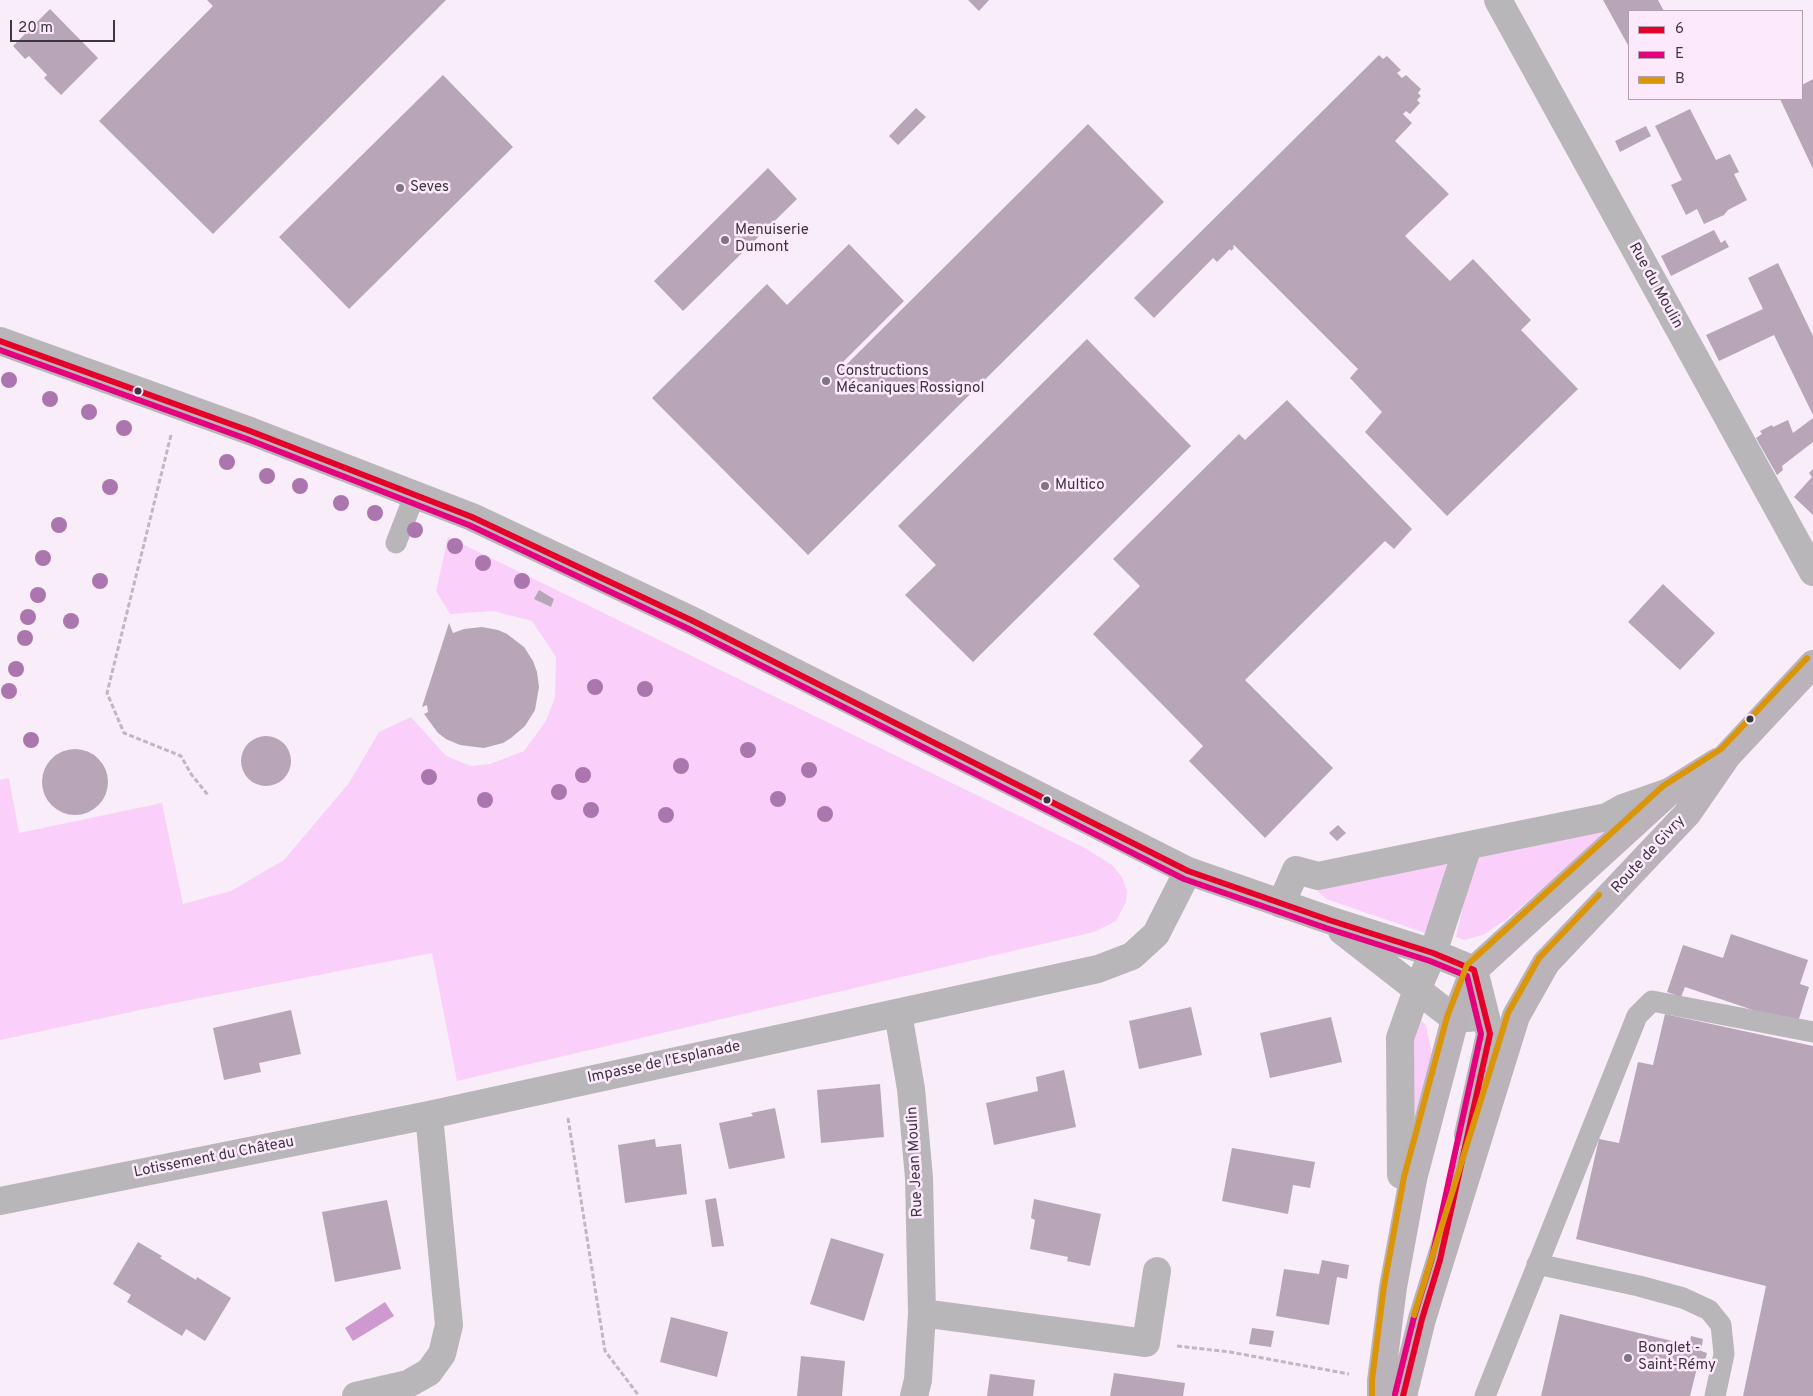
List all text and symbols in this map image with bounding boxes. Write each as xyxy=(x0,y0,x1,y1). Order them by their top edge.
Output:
scale bar xyxy=(12,10,118,42)
legend xyxy=(1628,10,1803,100)
text: 20 m xyxy=(18,19,53,38)
text: 6 xyxy=(1675,20,1684,39)
text: E xyxy=(1675,45,1684,64)
text: B xyxy=(1675,70,1685,89)
place label: Seves xyxy=(410,179,449,197)
marker: Seves xyxy=(394,182,406,194)
place label: Menuiserie Dumont xyxy=(735,222,809,257)
marker: Menuiserie Dumont xyxy=(719,234,731,246)
street label: Rue du Moulin xyxy=(1624,240,1686,332)
place label: Constructions Mécaniques Rossignol xyxy=(836,363,984,398)
marker: Constructions Mécaniques Rossignol xyxy=(820,375,832,387)
unlabelled marker xyxy=(133,386,143,396)
place label: Multico xyxy=(1055,477,1105,495)
marker: Multico xyxy=(1039,480,1051,492)
unlabelled marker xyxy=(1745,714,1755,724)
unlabelled marker xyxy=(1042,795,1052,805)
street label: Route de Givry xyxy=(1609,813,1689,897)
street label: Impasse de l'Esplanade xyxy=(586,1038,742,1088)
street label: Rue Jean Moulin xyxy=(904,1106,928,1218)
street label: Lotissement du Château xyxy=(132,1134,296,1182)
place label: Bonglet - Saint-Rémy xyxy=(1638,1340,1716,1375)
marker: Bonglet - Saint-Rémy xyxy=(1622,1352,1634,1364)

